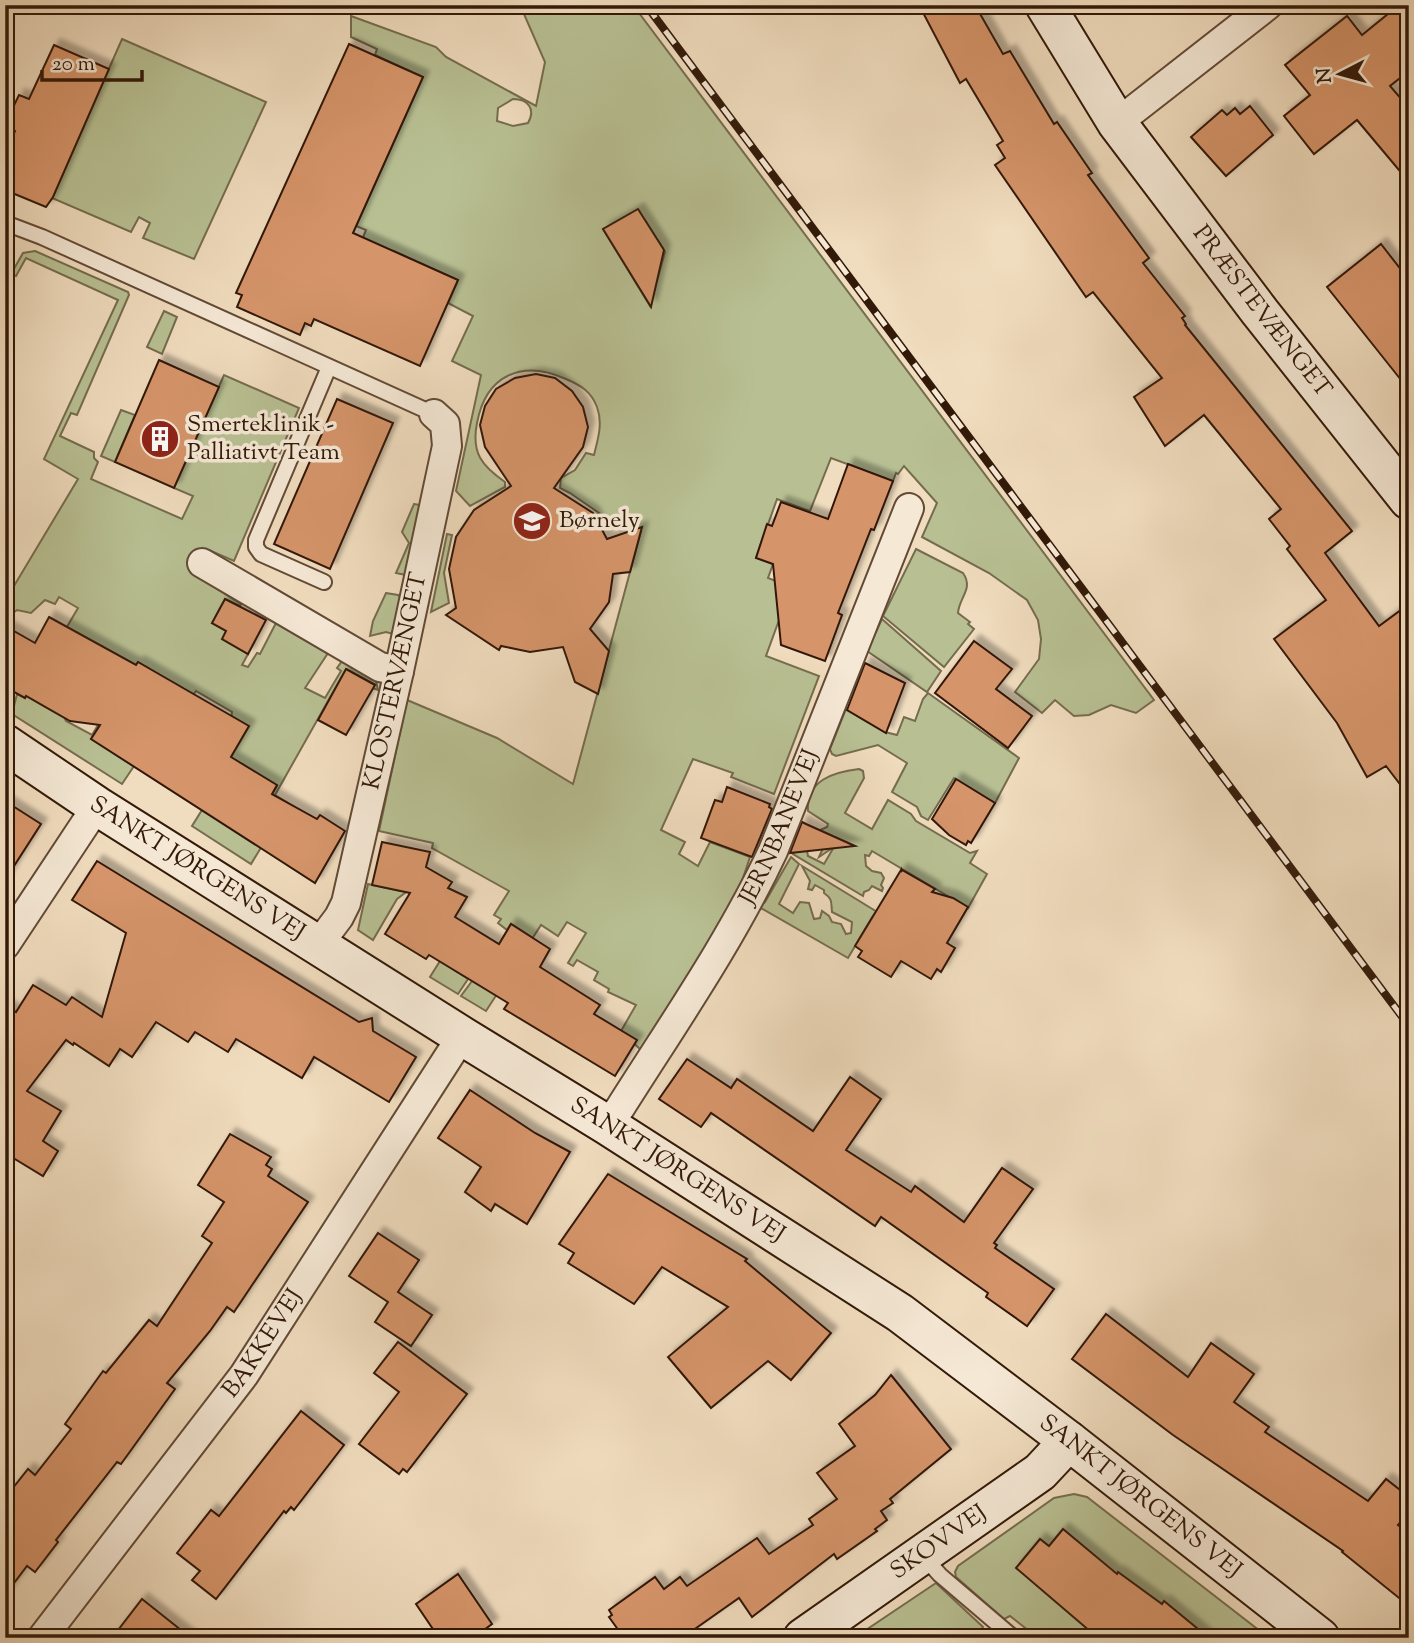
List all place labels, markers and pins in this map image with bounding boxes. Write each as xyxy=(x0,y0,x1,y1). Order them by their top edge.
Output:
place label: Smerteklinik - Palliativt Team xyxy=(187,408,340,470)
building icon: Smerteklinik - Palliativt Team xyxy=(139,418,181,460)
school or university icon: Børnely xyxy=(511,500,553,542)
place label: Børnely xyxy=(559,504,640,538)

